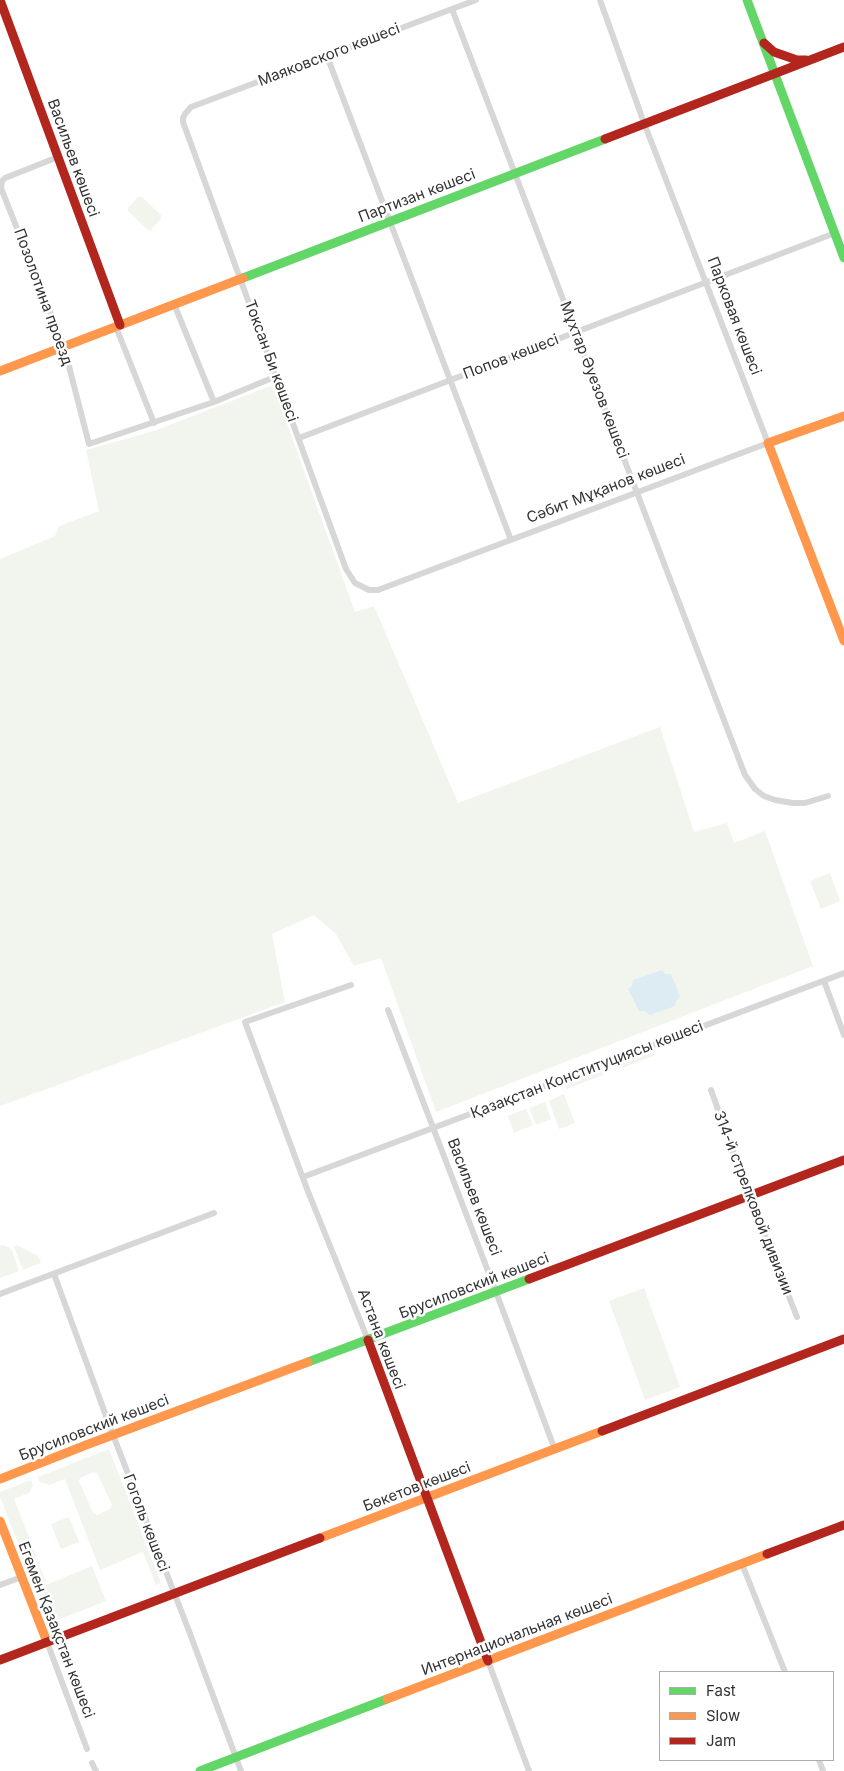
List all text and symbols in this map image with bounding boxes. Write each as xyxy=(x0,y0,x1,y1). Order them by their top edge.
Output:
street label: Маяковского көшесі xyxy=(256,20,402,90)
street label: Васильев көшесі xyxy=(43,97,103,219)
street label: Партизан көшесі xyxy=(356,165,478,227)
street label: Позолотина проезд xyxy=(10,226,76,368)
street label: Парковая көшесі xyxy=(703,254,765,378)
street label: Токсан Би көшесі xyxy=(241,298,301,424)
street label: Мұхтар Әуезов көшесі xyxy=(556,299,632,461)
street label: Попов көшесі xyxy=(461,331,561,383)
street label: Сәбит Мұқанов көшесі xyxy=(524,450,688,528)
street label: Қазақстан Конституциясы көшесі xyxy=(468,1017,706,1123)
street label: 314-й стрелковой дивизии xyxy=(710,1109,796,1297)
street label: Васильев көшесі xyxy=(443,1136,505,1258)
street label: Брусиловский көшесі xyxy=(397,1249,551,1323)
street label: Астана көшесі xyxy=(354,1286,408,1392)
street label: Брусиловский көшесі xyxy=(17,1391,171,1465)
street label: Бөкетов көшесі xyxy=(361,1458,473,1516)
street label: Гоголь көшесі xyxy=(119,1472,173,1574)
street label: Егемен Қазақстан көшесі xyxy=(14,1539,98,1721)
street label: Интернациональная көшесі xyxy=(419,1590,615,1680)
legend xyxy=(659,1671,834,1761)
text: Fast xyxy=(706,1681,736,1700)
text: Slow xyxy=(706,1706,740,1725)
text: Jam xyxy=(706,1731,736,1750)

